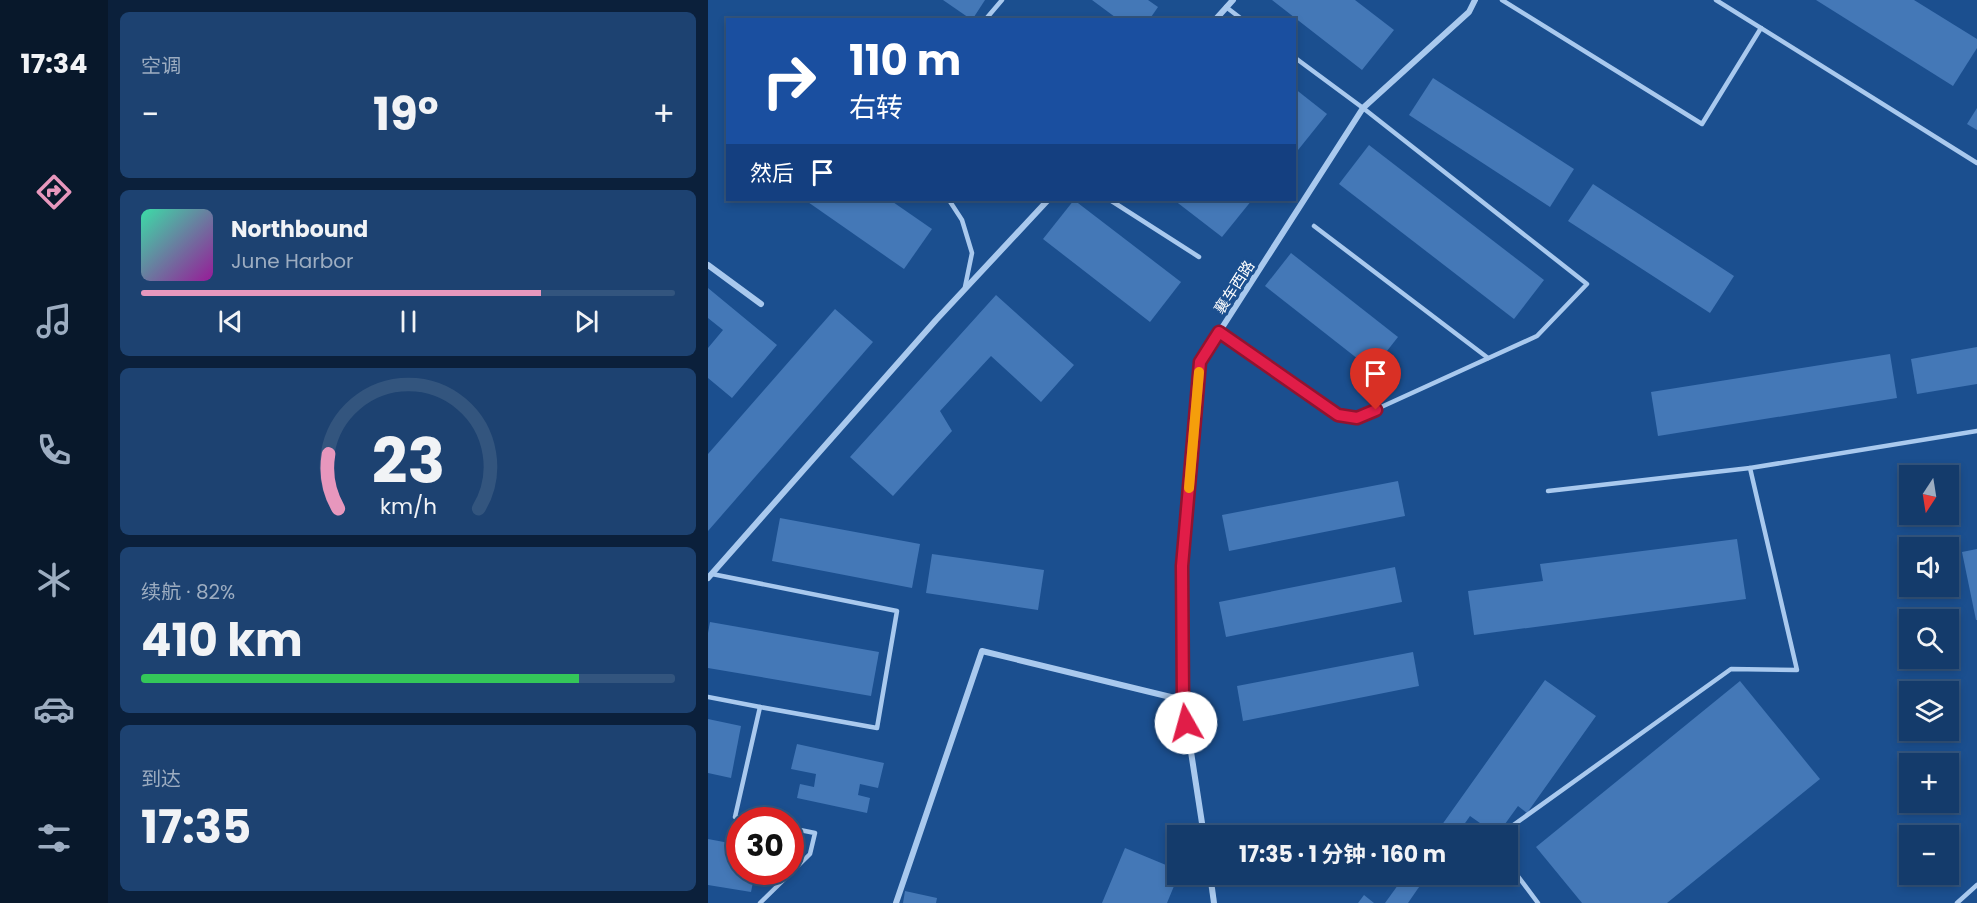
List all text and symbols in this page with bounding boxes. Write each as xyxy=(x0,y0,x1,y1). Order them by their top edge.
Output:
text: 110 m xyxy=(849,31,961,90)
icon: right xyxy=(750,42,828,120)
text: 17:34 xyxy=(21,45,87,82)
text: 空调 xyxy=(141,52,181,80)
text: 19° xyxy=(373,83,439,146)
text: 右转 xyxy=(849,89,903,126)
text: − xyxy=(141,91,159,138)
text: + xyxy=(652,91,675,138)
icon: arrive xyxy=(806,156,839,189)
text: 然后 xyxy=(750,158,794,189)
icon: directions xyxy=(33,171,75,213)
text: Northbound xyxy=(231,214,368,245)
text: June Harbor xyxy=(231,247,354,275)
street label: 襄车西路 xyxy=(1209,256,1259,318)
icon: music xyxy=(33,300,75,342)
icon: previous xyxy=(214,305,247,338)
icon: pause xyxy=(392,305,425,338)
icon: next xyxy=(570,305,603,338)
pin xyxy=(1350,348,1401,410)
icon: arrive xyxy=(1359,357,1392,390)
text: 23 xyxy=(371,417,445,505)
icon: phone xyxy=(33,429,75,471)
north arrow xyxy=(1899,465,1959,525)
map controls xyxy=(1899,465,1959,885)
text: km/h xyxy=(379,491,437,522)
button: sound xyxy=(1899,537,1959,597)
icon: climate xyxy=(33,559,75,601)
text: 续航 · 82% xyxy=(141,578,235,606)
text: 410 km xyxy=(141,609,303,672)
button: search xyxy=(1899,609,1959,669)
button: layers xyxy=(1899,681,1959,741)
icon: car xyxy=(33,688,75,730)
position arrow xyxy=(1154,691,1218,755)
button: + xyxy=(1899,753,1959,813)
text: 到达 xyxy=(141,765,181,793)
text: 17:35 xyxy=(141,796,251,859)
speed limit sign: 30 xyxy=(726,807,804,885)
icon: filters xyxy=(33,817,75,859)
button: − xyxy=(1899,825,1959,885)
text: 17:35 · 1 分钟 · 160 m xyxy=(1239,839,1446,870)

